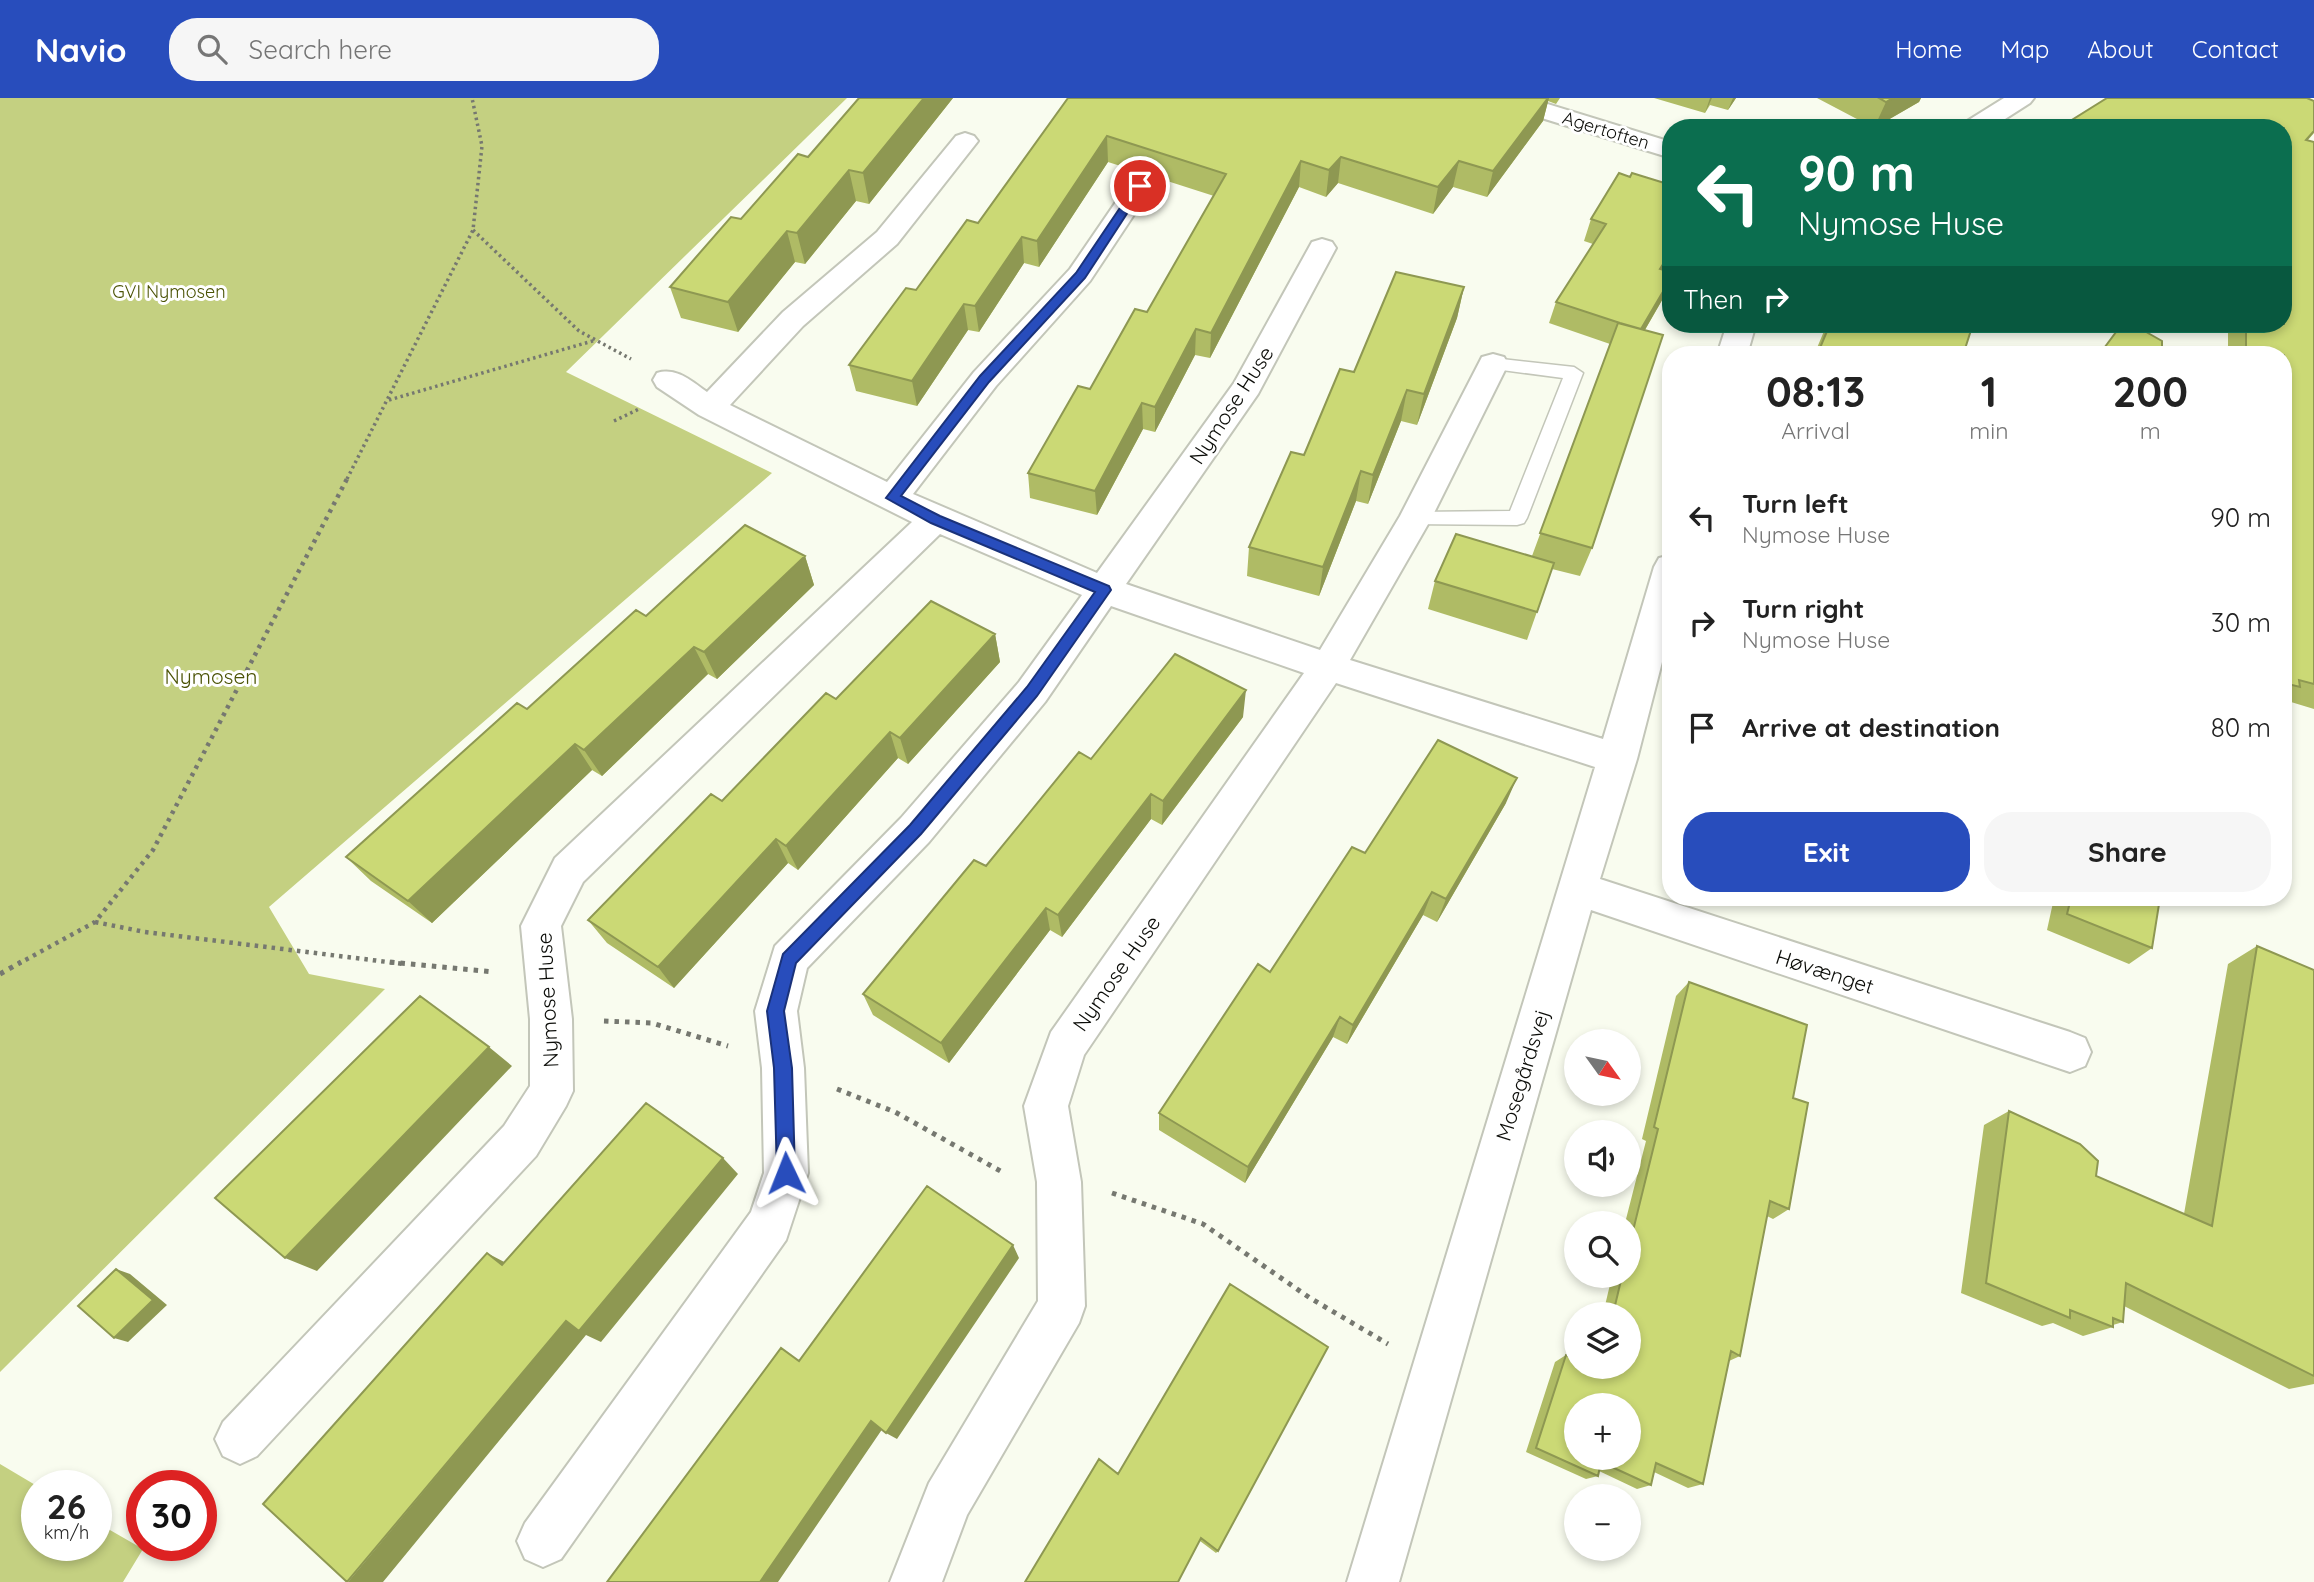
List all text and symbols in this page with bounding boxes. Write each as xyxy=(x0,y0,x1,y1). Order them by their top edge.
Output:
search box xyxy=(169,18,659,81)
text: Navio xyxy=(35,29,127,70)
icon: search xyxy=(193,30,231,68)
text: Search here xyxy=(249,33,392,66)
text: Home xyxy=(1895,34,1962,64)
text: Map xyxy=(2000,34,2049,64)
text: About xyxy=(2087,34,2154,64)
text: Contact xyxy=(2192,34,2279,64)
street label: Agertoften xyxy=(1560,106,1652,154)
text: 90 m xyxy=(1798,142,1915,203)
icon: left xyxy=(1683,147,1774,238)
pin xyxy=(1110,156,1170,216)
icon: arrive xyxy=(1121,167,1159,205)
text: Nymose Huse xyxy=(1798,203,2004,243)
park label: GVI Nymosen xyxy=(112,280,226,303)
icon: right xyxy=(1757,280,1795,318)
text: Then xyxy=(1683,283,1743,316)
street label: Nymose Huse xyxy=(1183,341,1279,469)
text: 08:13 xyxy=(1766,365,1865,418)
text: 1 xyxy=(1981,365,1997,418)
text: 200 xyxy=(2112,365,2188,418)
text: Arrival xyxy=(1781,416,1850,445)
text: min xyxy=(1969,416,2008,445)
text: m xyxy=(2140,416,2161,445)
text: Turn left xyxy=(1742,487,1849,520)
icon: left xyxy=(1683,499,1721,537)
text: 90 m xyxy=(2210,501,2271,534)
text: Nymose Huse xyxy=(1742,520,1890,549)
text: Turn right xyxy=(1742,592,1864,625)
icon: right xyxy=(1683,604,1721,642)
text: 30 m xyxy=(2211,606,2271,639)
text: Nymose Huse xyxy=(1742,625,1890,654)
park label: Nymosen xyxy=(165,663,257,689)
icon: arrive xyxy=(1683,709,1721,747)
text: Arrive at destination xyxy=(1742,711,2000,744)
text: 80 m xyxy=(2211,711,2271,744)
button: Exit xyxy=(1683,812,1970,892)
button: Share xyxy=(1984,812,2271,892)
street label: Nymose Huse xyxy=(1067,910,1165,1036)
street label: Nymose Huse xyxy=(530,932,564,1068)
street label: Høvænget xyxy=(1773,943,1877,999)
street label: Mosegårdsvej xyxy=(1490,1006,1554,1144)
north arrow xyxy=(1564,1029,1642,1106)
map controls xyxy=(1564,1029,1641,1561)
button: sound xyxy=(1564,1120,1641,1197)
position arrow xyxy=(749,1136,823,1210)
button: search xyxy=(1564,1211,1641,1288)
button: layers xyxy=(1564,1302,1641,1379)
button: + xyxy=(1564,1393,1641,1470)
speed limit sign: 30 xyxy=(126,1470,217,1561)
text: 26 xyxy=(47,1484,86,1528)
button: − xyxy=(1564,1484,1641,1561)
text: km/h xyxy=(44,1521,89,1544)

